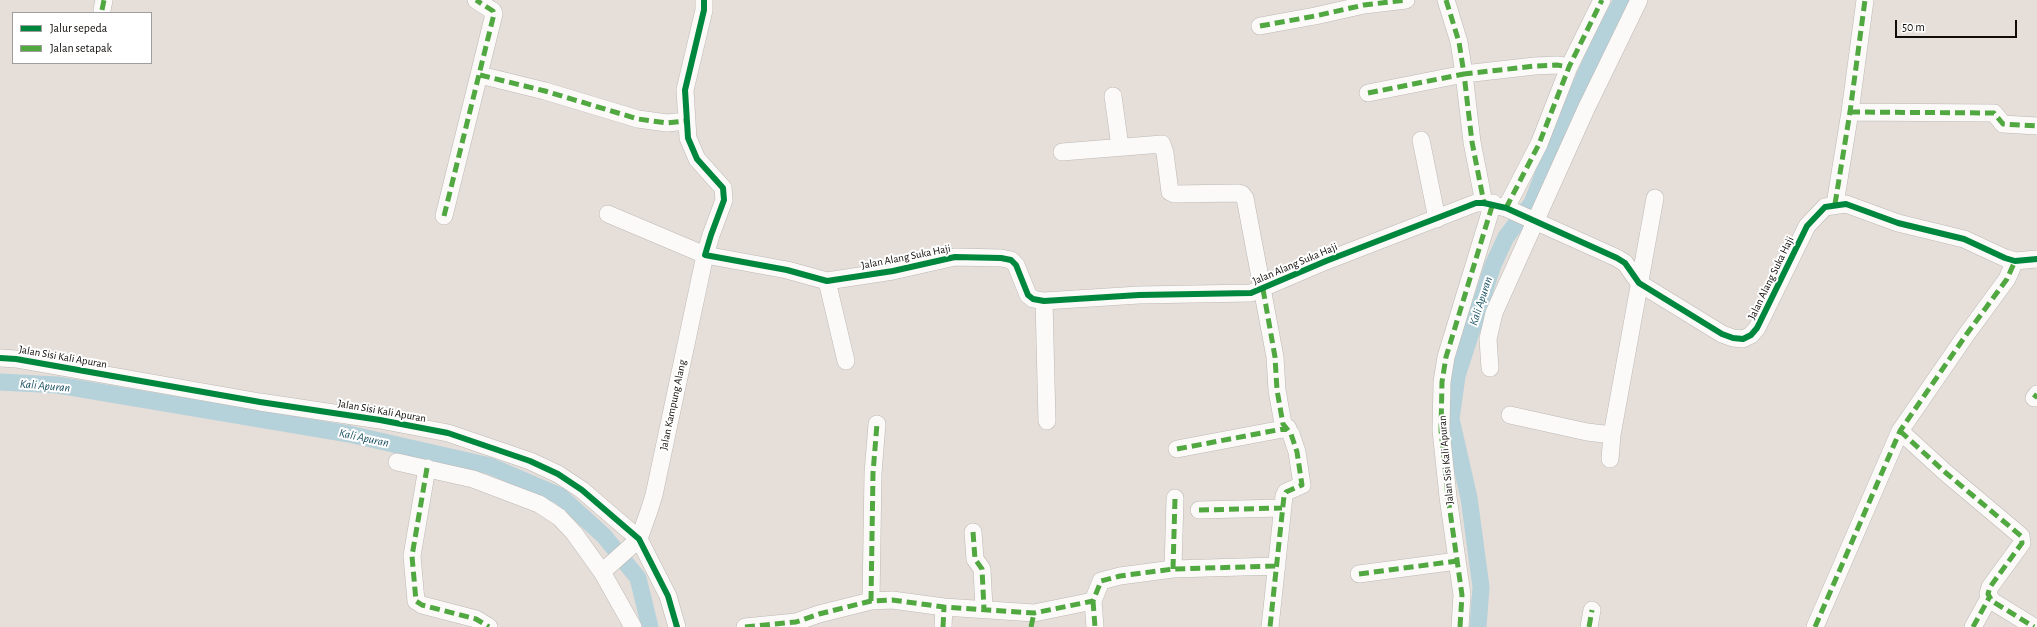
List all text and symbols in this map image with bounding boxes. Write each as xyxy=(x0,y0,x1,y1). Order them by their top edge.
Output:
legend xyxy=(12,12,152,64)
scale bar xyxy=(1897,12,2019,38)
text: 50 m xyxy=(1902,21,1925,33)
text: Jalur sepeda xyxy=(50,22,107,34)
text: Jalan setapak xyxy=(50,42,112,54)
street label: Jalan Alang Suka Haji xyxy=(1745,234,1797,322)
street label: Jalan Alang Suka Haji xyxy=(1251,240,1339,288)
street label: Jalan Alang Suka Haji xyxy=(860,242,952,272)
water label: Kali Apuran xyxy=(1466,275,1496,327)
street label: Jalan Sisi Kali Apuran xyxy=(18,343,108,371)
street label: Jalan Kampung Alang xyxy=(657,359,689,451)
water label: Kali Apuran xyxy=(19,377,71,395)
street label: Jalan Sisi Kali Apuran xyxy=(337,397,427,425)
street label: Jalan Sisi Kali Apuran xyxy=(1436,415,1456,505)
water label: Kali Apuran xyxy=(338,426,390,450)

